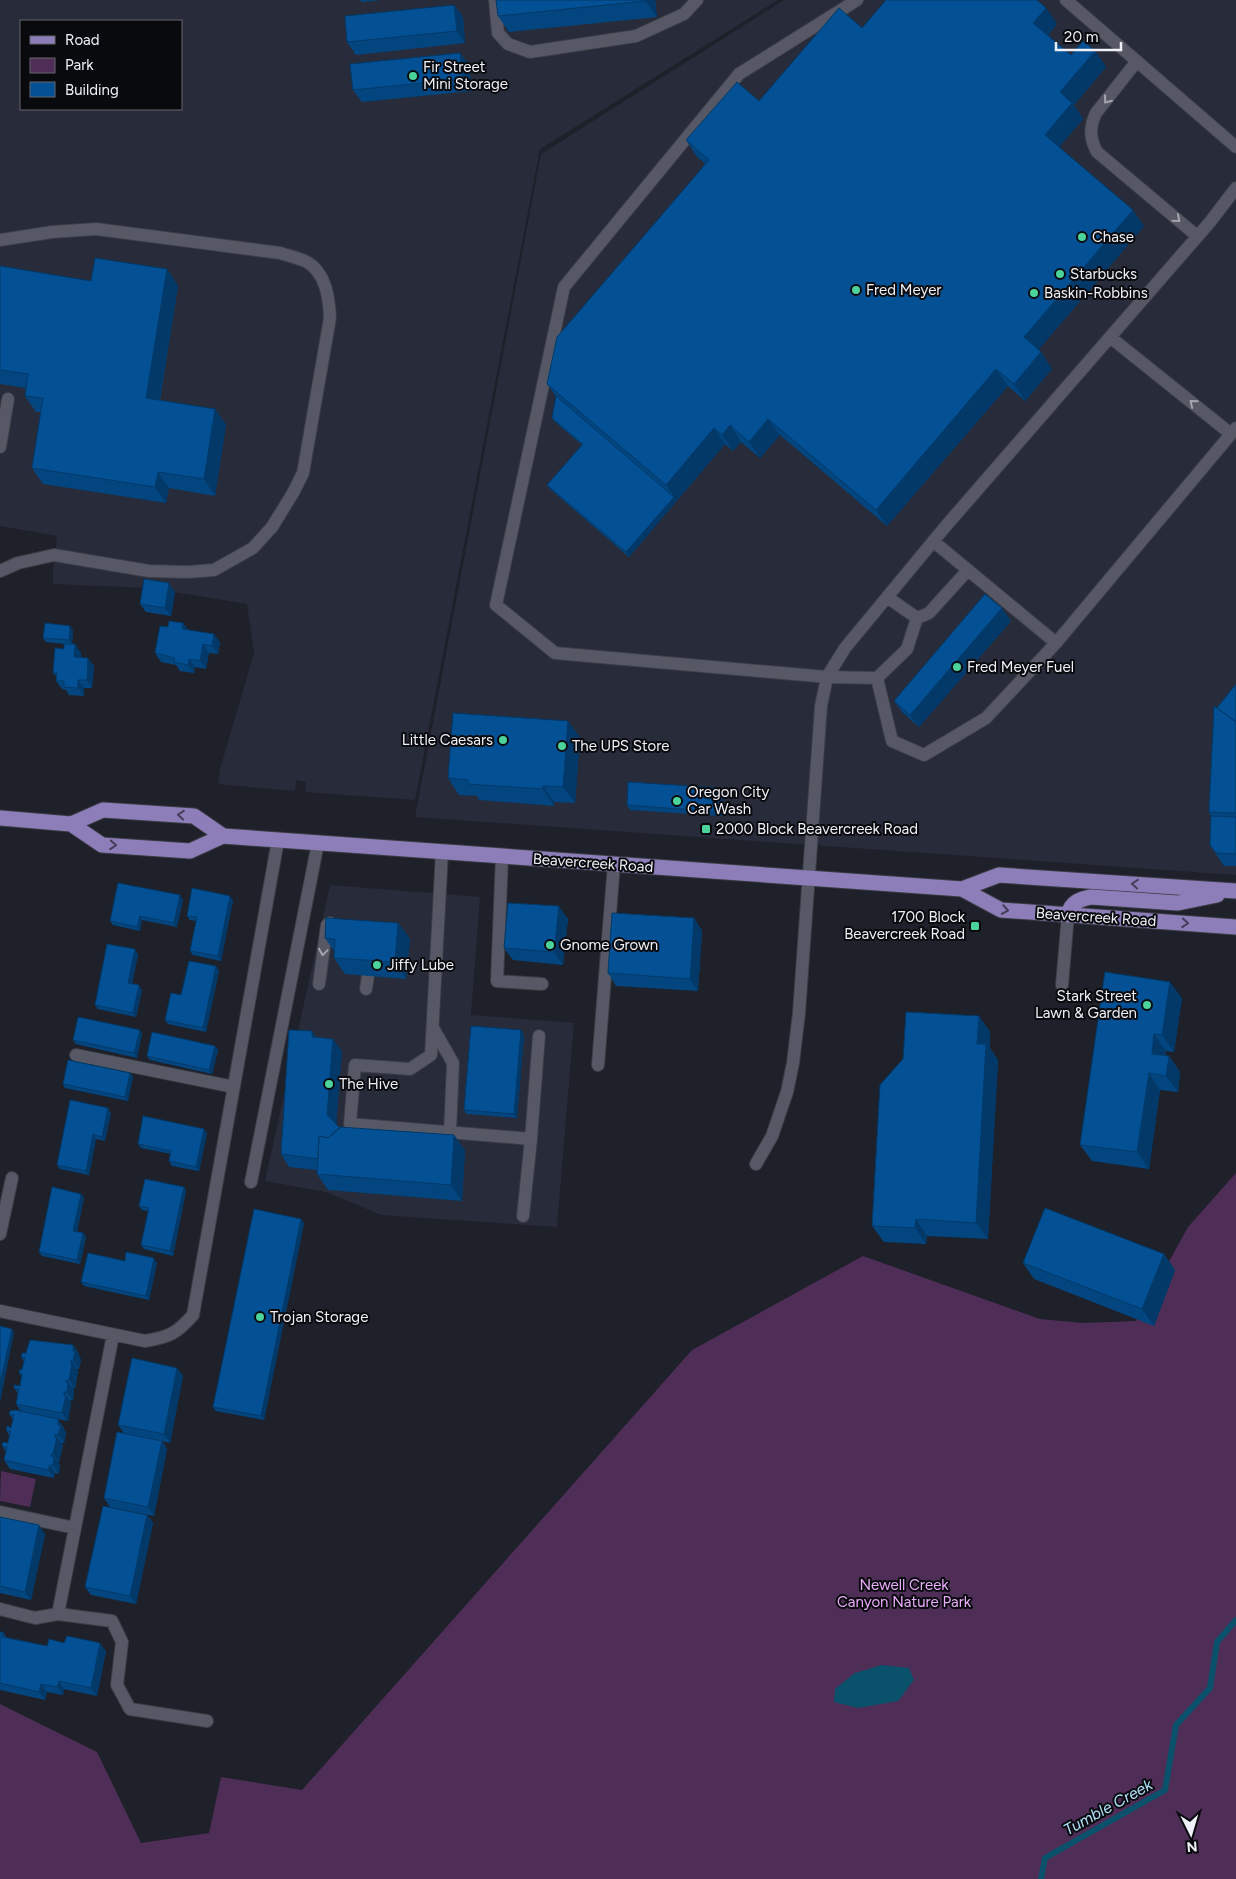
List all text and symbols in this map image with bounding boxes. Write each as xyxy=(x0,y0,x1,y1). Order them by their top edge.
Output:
legend xyxy=(20,20,182,110)
scale bar xyxy=(1056,20,1121,52)
text: 20 m xyxy=(1064,28,1098,46)
text: Road xyxy=(65,31,100,49)
text: Park xyxy=(65,56,94,74)
place label: Fir Street Mini Storage xyxy=(423,58,508,93)
marker: Fir Street Mini Storage xyxy=(407,70,419,82)
text: Building xyxy=(65,81,119,99)
one-way arrow xyxy=(1103,94,1112,103)
one-way arrow xyxy=(1171,213,1180,222)
place label: Chase xyxy=(1092,228,1134,246)
marker: Chase xyxy=(1076,231,1088,243)
place label: Starbucks xyxy=(1070,265,1137,283)
marker: Starbucks xyxy=(1054,268,1066,280)
place label: Fred Meyer xyxy=(866,281,941,299)
marker: Fred Meyer xyxy=(850,284,862,296)
place label: Baskin-Robbins xyxy=(1044,284,1148,302)
marker: Baskin-Robbins xyxy=(1028,287,1040,299)
one-way arrow xyxy=(1190,401,1199,409)
place label: Fred Meyer Fuel xyxy=(967,658,1074,676)
marker: Fred Meyer Fuel xyxy=(951,661,963,673)
place label: Little Caesars xyxy=(402,731,493,749)
marker: Little Caesars xyxy=(497,734,509,746)
place label: The UPS Store xyxy=(572,737,670,755)
marker: The UPS Store xyxy=(556,740,568,752)
place label: Oregon City Car Wash xyxy=(687,783,769,818)
marker: Oregon City Car Wash xyxy=(671,795,683,807)
one-way arrow xyxy=(176,810,184,821)
place label: 2000 Block Beavercreek Road xyxy=(716,820,918,838)
marker: 2000 Block Beavercreek Road xyxy=(700,823,712,835)
one-way arrow xyxy=(110,840,118,851)
street label: Beavercreek Road xyxy=(532,850,654,876)
one-way arrow xyxy=(1131,879,1139,890)
one-way arrow xyxy=(1001,904,1010,914)
street label: Beavercreek Road xyxy=(1035,904,1157,930)
place label: 1700 Block Beavercreek Road xyxy=(844,908,966,943)
one-way arrow xyxy=(1181,917,1189,928)
marker: 1700 Block Beavercreek Road xyxy=(969,920,981,932)
place label: Gnome Grown xyxy=(560,936,658,954)
marker: Gnome Grown xyxy=(544,939,556,951)
one-way arrow xyxy=(318,949,329,957)
place label: Jiffy Lube xyxy=(387,956,454,974)
marker: Jiffy Lube xyxy=(371,959,383,971)
place label: Stark Street Lawn & Garden xyxy=(1035,987,1137,1022)
marker: Stark Street Lawn & Garden xyxy=(1141,999,1153,1011)
place label: The Hive xyxy=(339,1075,398,1093)
marker: The Hive xyxy=(323,1078,335,1090)
place label: Trojan Storage xyxy=(270,1308,368,1326)
marker: Trojan Storage xyxy=(254,1311,266,1323)
park label: Newell Creek Canyon Nature Park xyxy=(837,1576,972,1611)
water label: Tumble Creek xyxy=(1060,1774,1157,1839)
north arrow xyxy=(1166,1809,1216,1859)
text: N xyxy=(1186,1838,1198,1855)

